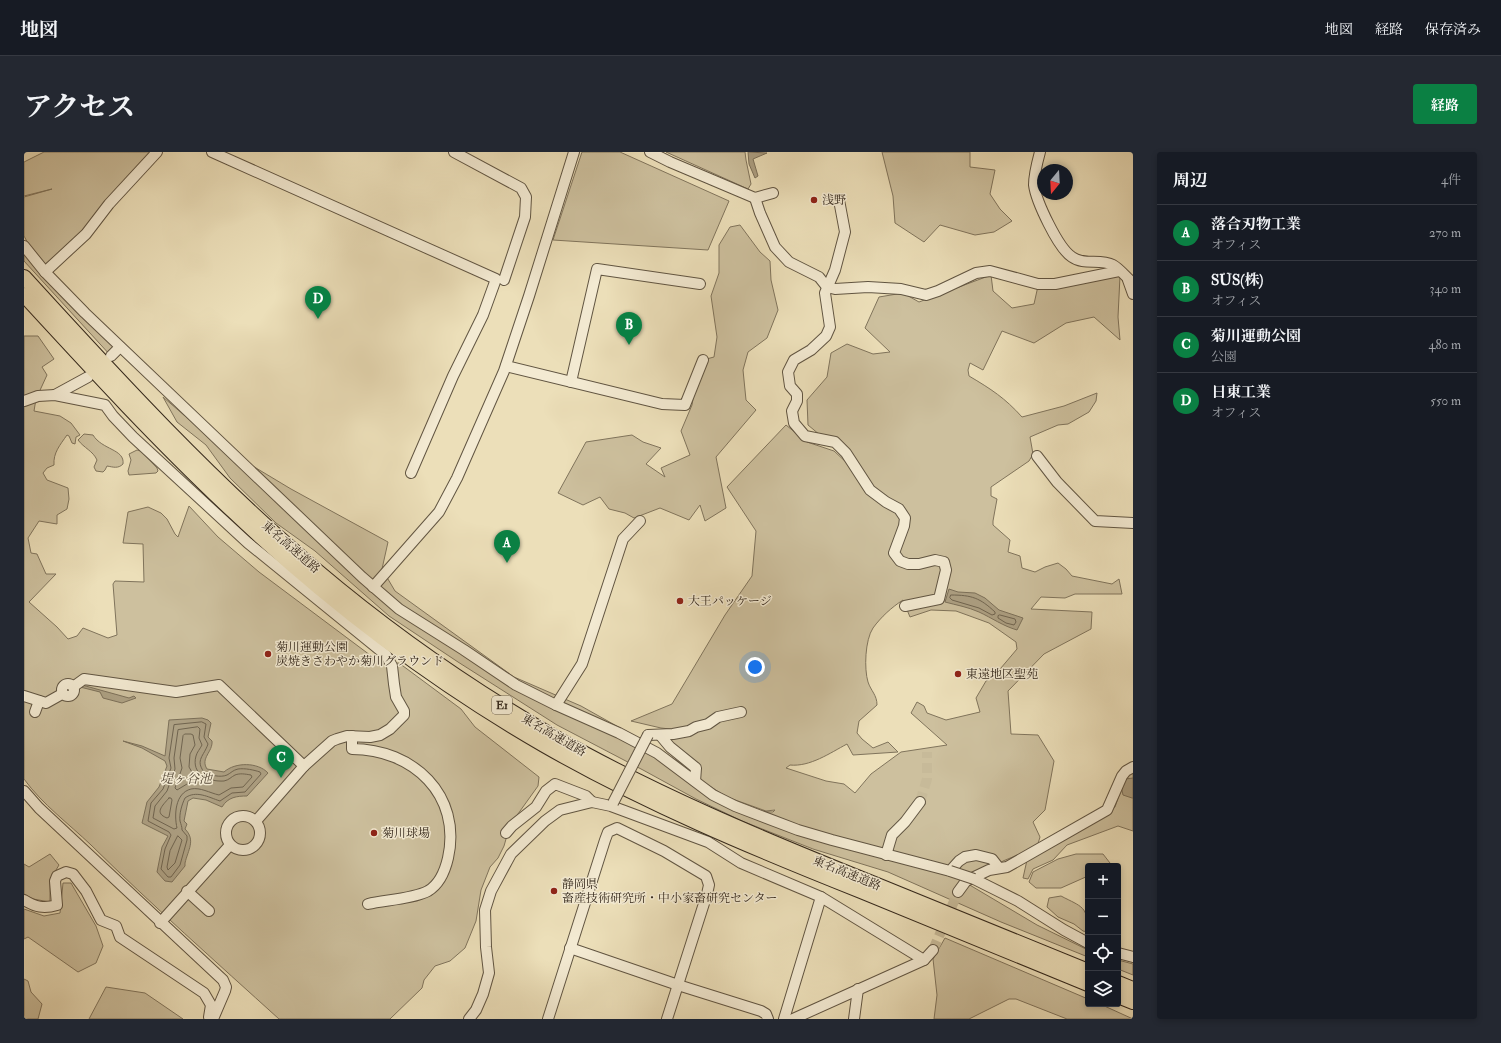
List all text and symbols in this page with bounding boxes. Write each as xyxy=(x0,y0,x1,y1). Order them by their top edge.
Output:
text: 地図 xyxy=(20,18,58,42)
text: 地図 xyxy=(1325,21,1353,38)
text: 経路 xyxy=(1375,21,1403,38)
text: 保存済み xyxy=(1425,21,1481,38)
button: 経路 xyxy=(1413,84,1477,124)
text: アクセス xyxy=(24,90,135,125)
north arrow xyxy=(1037,164,1073,200)
text: 周辺 xyxy=(1173,170,1207,191)
text: 4件 xyxy=(1441,172,1461,188)
place label: 浅野 xyxy=(822,193,846,208)
marker: 浅野 xyxy=(809,195,819,205)
text: 落合刃物工業 xyxy=(1211,215,1301,234)
text: A xyxy=(1182,225,1190,241)
text: 270 m xyxy=(1429,225,1461,241)
text: オフィス xyxy=(1211,237,1262,253)
text: SUS(株) xyxy=(1211,271,1263,290)
text: B xyxy=(1182,281,1190,297)
text: 340 m xyxy=(1430,281,1461,297)
pin: D xyxy=(305,286,331,319)
text: オフィス xyxy=(1211,293,1262,309)
pin: B xyxy=(616,312,642,345)
text: 菊川運動公園 xyxy=(1211,327,1301,346)
text: C xyxy=(1181,337,1191,353)
text: 480 m xyxy=(1428,337,1461,353)
text: 公園 xyxy=(1211,349,1237,365)
text: 日東工業 xyxy=(1211,383,1271,402)
text: D xyxy=(1181,393,1191,409)
text: 550 m xyxy=(1430,393,1461,409)
text: オフィス xyxy=(1211,405,1262,421)
street label: 東名高速道路 xyxy=(259,518,323,577)
pin: A xyxy=(494,530,520,563)
place label: 大王パッケージ xyxy=(688,594,772,609)
marker: 大王パッケージ xyxy=(675,596,685,606)
place label: 菊川運動公園 炭焼きさわやか菊川グラウンド xyxy=(276,640,444,669)
marker: 菊川運動公園 炭焼きさわやか菊川グラウンド xyxy=(263,649,273,659)
your location xyxy=(745,657,765,677)
place label: 東遠地区聖苑 xyxy=(966,667,1038,682)
marker: 東遠地区聖苑 xyxy=(953,669,963,679)
road number: E1 xyxy=(492,696,512,714)
street label: 東名高速道路 xyxy=(519,711,589,760)
pin: C xyxy=(268,745,294,778)
water label: 堤ヶ谷池 xyxy=(160,771,214,787)
place label: 菊川球場 xyxy=(382,826,430,841)
marker: 菊川球場 xyxy=(369,828,379,838)
street label: 東名高速道路 xyxy=(811,853,883,894)
map controls xyxy=(1085,863,1121,1007)
button: + xyxy=(1085,863,1121,899)
place label: 静岡県 畜産技術研究所・中小家畜研究センター xyxy=(562,877,778,906)
marker: 静岡県 畜産技術研究所・中小家畜研究センター xyxy=(549,886,559,896)
button: − xyxy=(1085,899,1121,935)
button: locate xyxy=(1085,935,1121,971)
button: layers xyxy=(1085,971,1121,1007)

